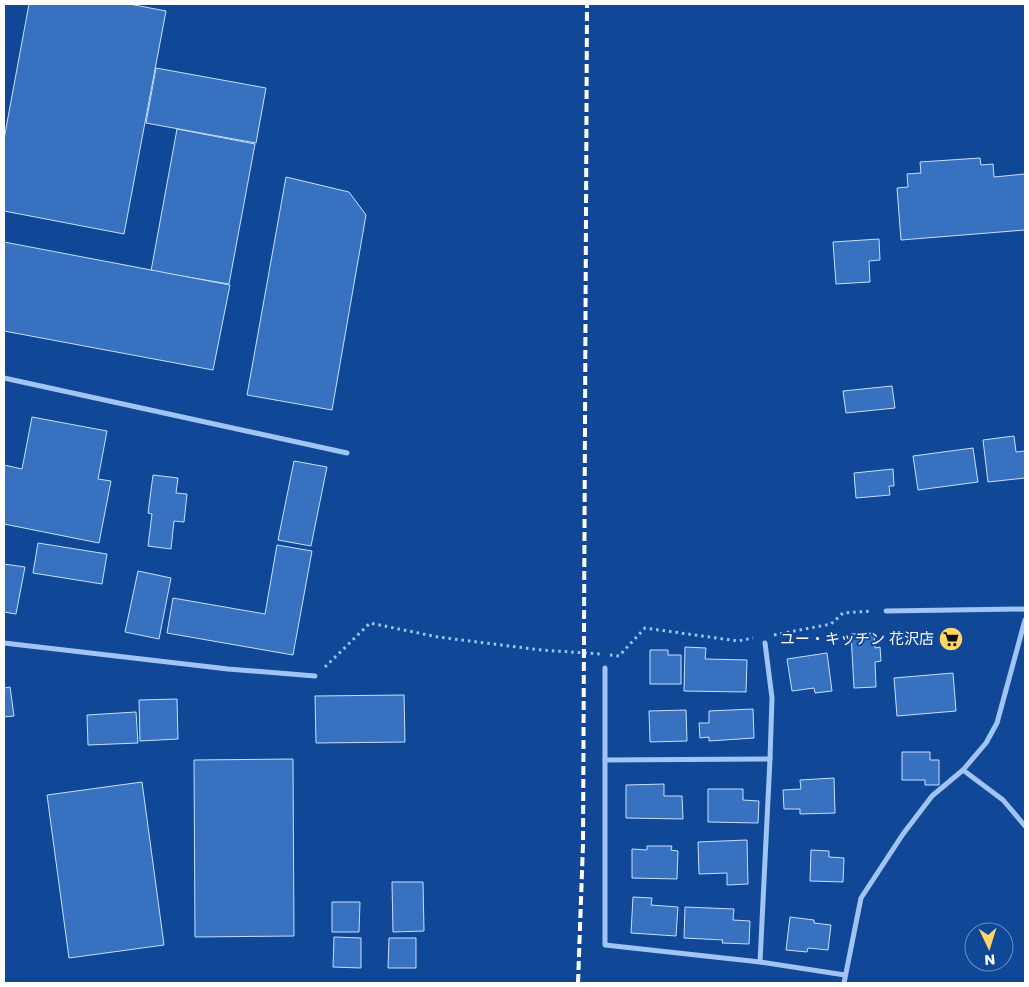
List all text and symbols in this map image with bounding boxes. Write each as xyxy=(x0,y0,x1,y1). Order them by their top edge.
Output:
supermarket icon: ユー・キッチン 花沢店 xyxy=(938,626,964,652)
place label: ユー・キッチン 花沢店 xyxy=(780,628,934,649)
north arrow xyxy=(964,922,1014,972)
text: N xyxy=(984,950,996,970)

